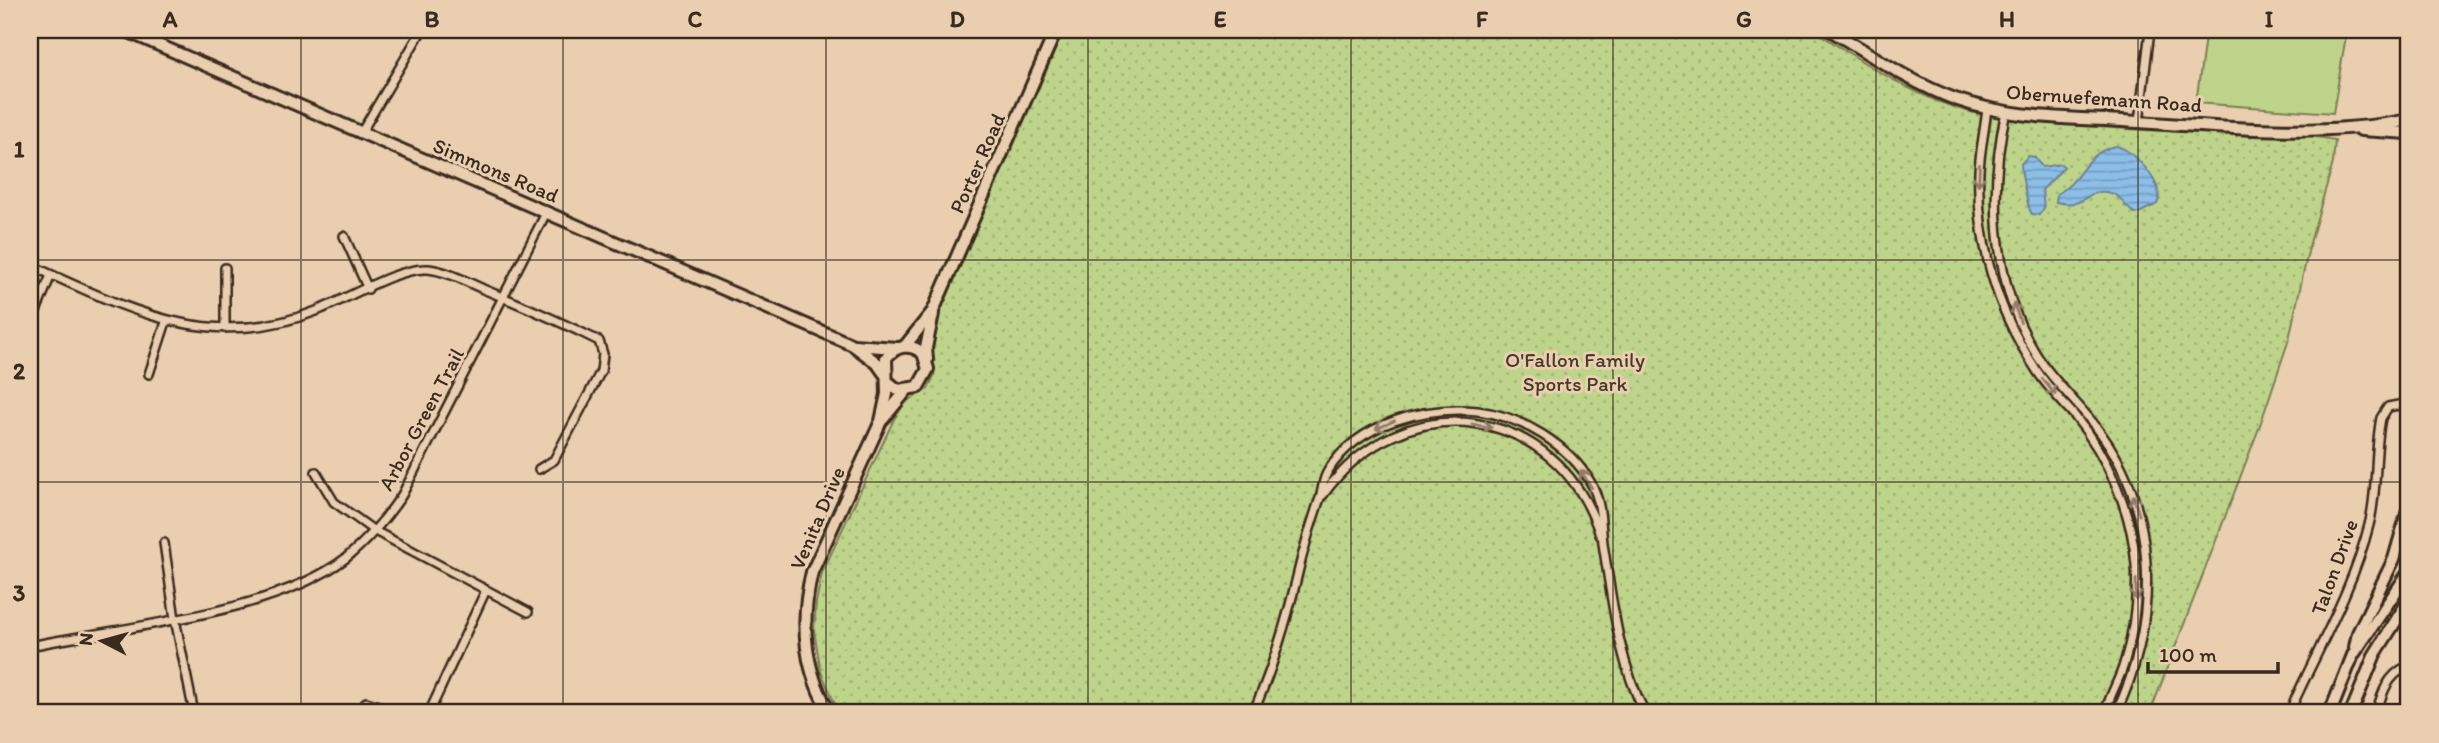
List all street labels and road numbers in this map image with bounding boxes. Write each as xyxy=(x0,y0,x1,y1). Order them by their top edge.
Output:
street label: Obernuefemann Road xyxy=(2005,79,2203,117)
street label: Porter Road xyxy=(944,109,1010,217)
street label: Simmons Road xyxy=(429,132,563,208)
street label: Arbor Green Trail xyxy=(373,343,469,495)
street label: Venita Drive xyxy=(784,463,850,573)
street label: Talon Drive xyxy=(2305,516,2363,618)

